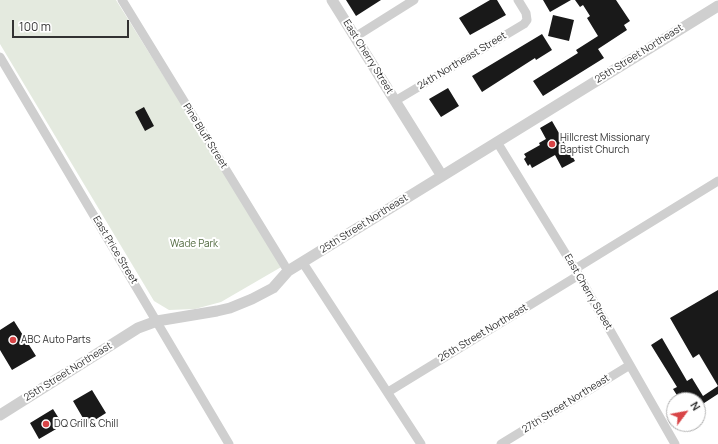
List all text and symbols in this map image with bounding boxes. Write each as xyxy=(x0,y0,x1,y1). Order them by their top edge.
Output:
scale bar xyxy=(14,12,131,38)
text: 100 m xyxy=(19,18,51,35)
street label: East Cherry Street xyxy=(340,18,396,96)
street label: 25th Street Northeast xyxy=(593,22,685,86)
street label: 24th Northeast Street xyxy=(415,30,509,92)
street label: Pine Bluff Street xyxy=(180,101,230,171)
place label: Hillcrest Missionary Baptist Church xyxy=(560,132,650,156)
marker: Hillcrest Missionary Baptist Church xyxy=(547,139,557,149)
street label: 25th Street Northeast xyxy=(318,192,410,256)
street label: East Price Street xyxy=(90,214,140,286)
park label: Wade Park xyxy=(170,238,218,250)
street label: East Cherry Street xyxy=(561,252,615,332)
street label: 26th Street Northeast xyxy=(436,302,530,364)
place label: ABC Auto Parts xyxy=(21,334,91,346)
marker: ABC Auto Parts xyxy=(8,335,18,345)
street label: 25th Street Northeast xyxy=(22,340,114,404)
street label: 27th Street Northeast xyxy=(520,372,612,436)
north arrow xyxy=(666,392,706,432)
text: N xyxy=(687,399,704,413)
place label: DQ Grill & Chill xyxy=(54,418,118,430)
marker: DQ Grill & Chill xyxy=(41,419,51,429)

